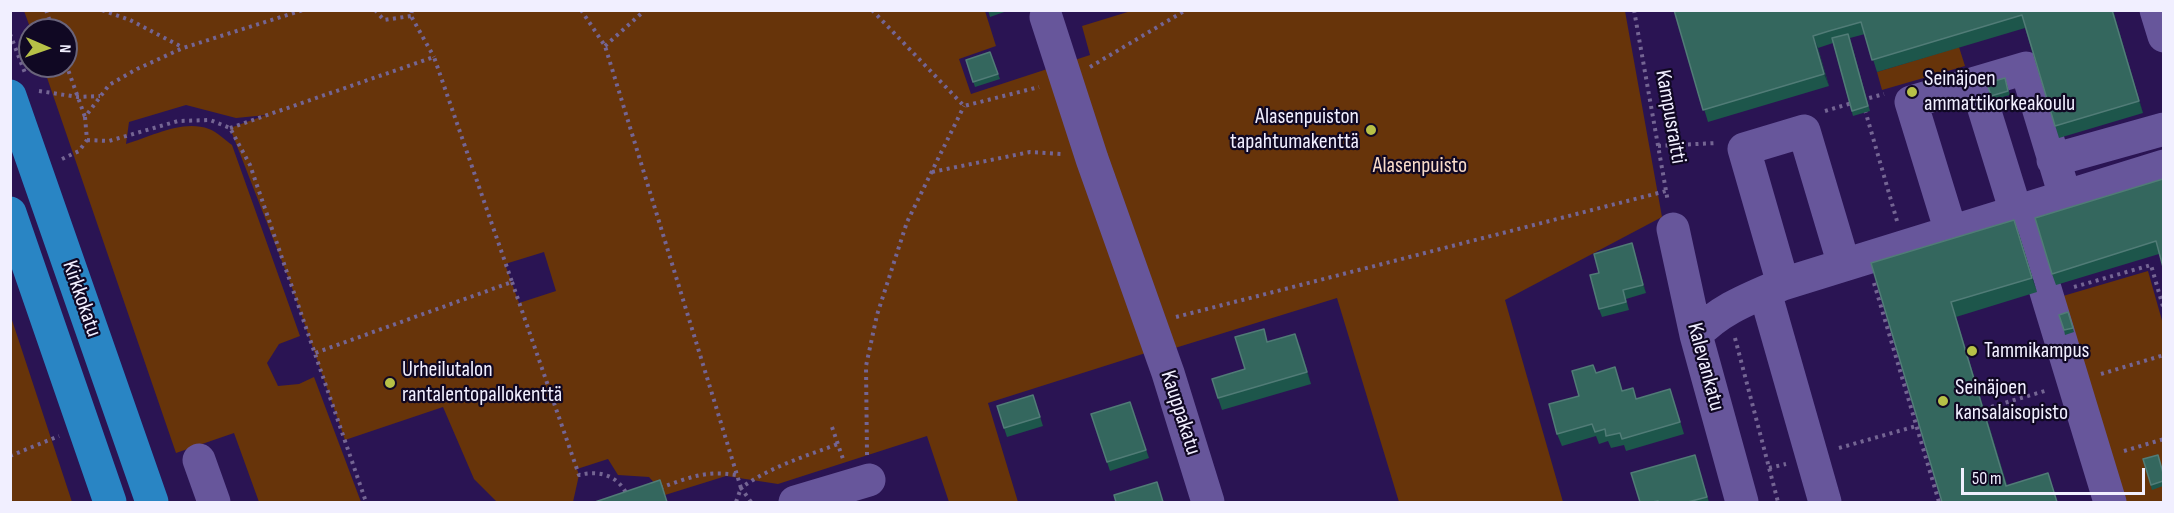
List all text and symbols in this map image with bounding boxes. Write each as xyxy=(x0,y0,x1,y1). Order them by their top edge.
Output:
north arrow xyxy=(18,18,78,78)
text: N xyxy=(55,44,74,53)
place label: Seinäjoen ammattikorkeakoulu xyxy=(1924,66,2075,118)
street label: Kampusraitti xyxy=(1649,68,1691,166)
marker: Seinäjoen ammattikorkeakoulu xyxy=(1905,85,1919,99)
place label: Alasenpuiston tapahtumakenttä xyxy=(1230,104,1359,156)
marker: Alasenpuiston tapahtumakenttä xyxy=(1364,123,1378,137)
park label: Alasenpuisto xyxy=(1373,153,1467,179)
street label: Kirkkokatu xyxy=(56,257,106,341)
street label: Kalevankatu xyxy=(1681,320,1729,414)
place label: Tammikampus xyxy=(1984,338,2089,364)
marker: Tammikampus xyxy=(1965,344,1979,358)
place label: Urheilutalon rantalentopallokenttä xyxy=(402,357,562,408)
street label: Kauppakatu xyxy=(1154,368,1206,458)
place label: Seinäjoen kansalaisopisto xyxy=(1955,375,2068,427)
marker: Urheilutalon rantalentopallokenttä xyxy=(383,376,397,390)
marker: Seinäjoen kansalaisopisto xyxy=(1936,394,1950,408)
scale bar xyxy=(1964,456,2148,494)
text: 50 m xyxy=(1972,468,2002,489)

